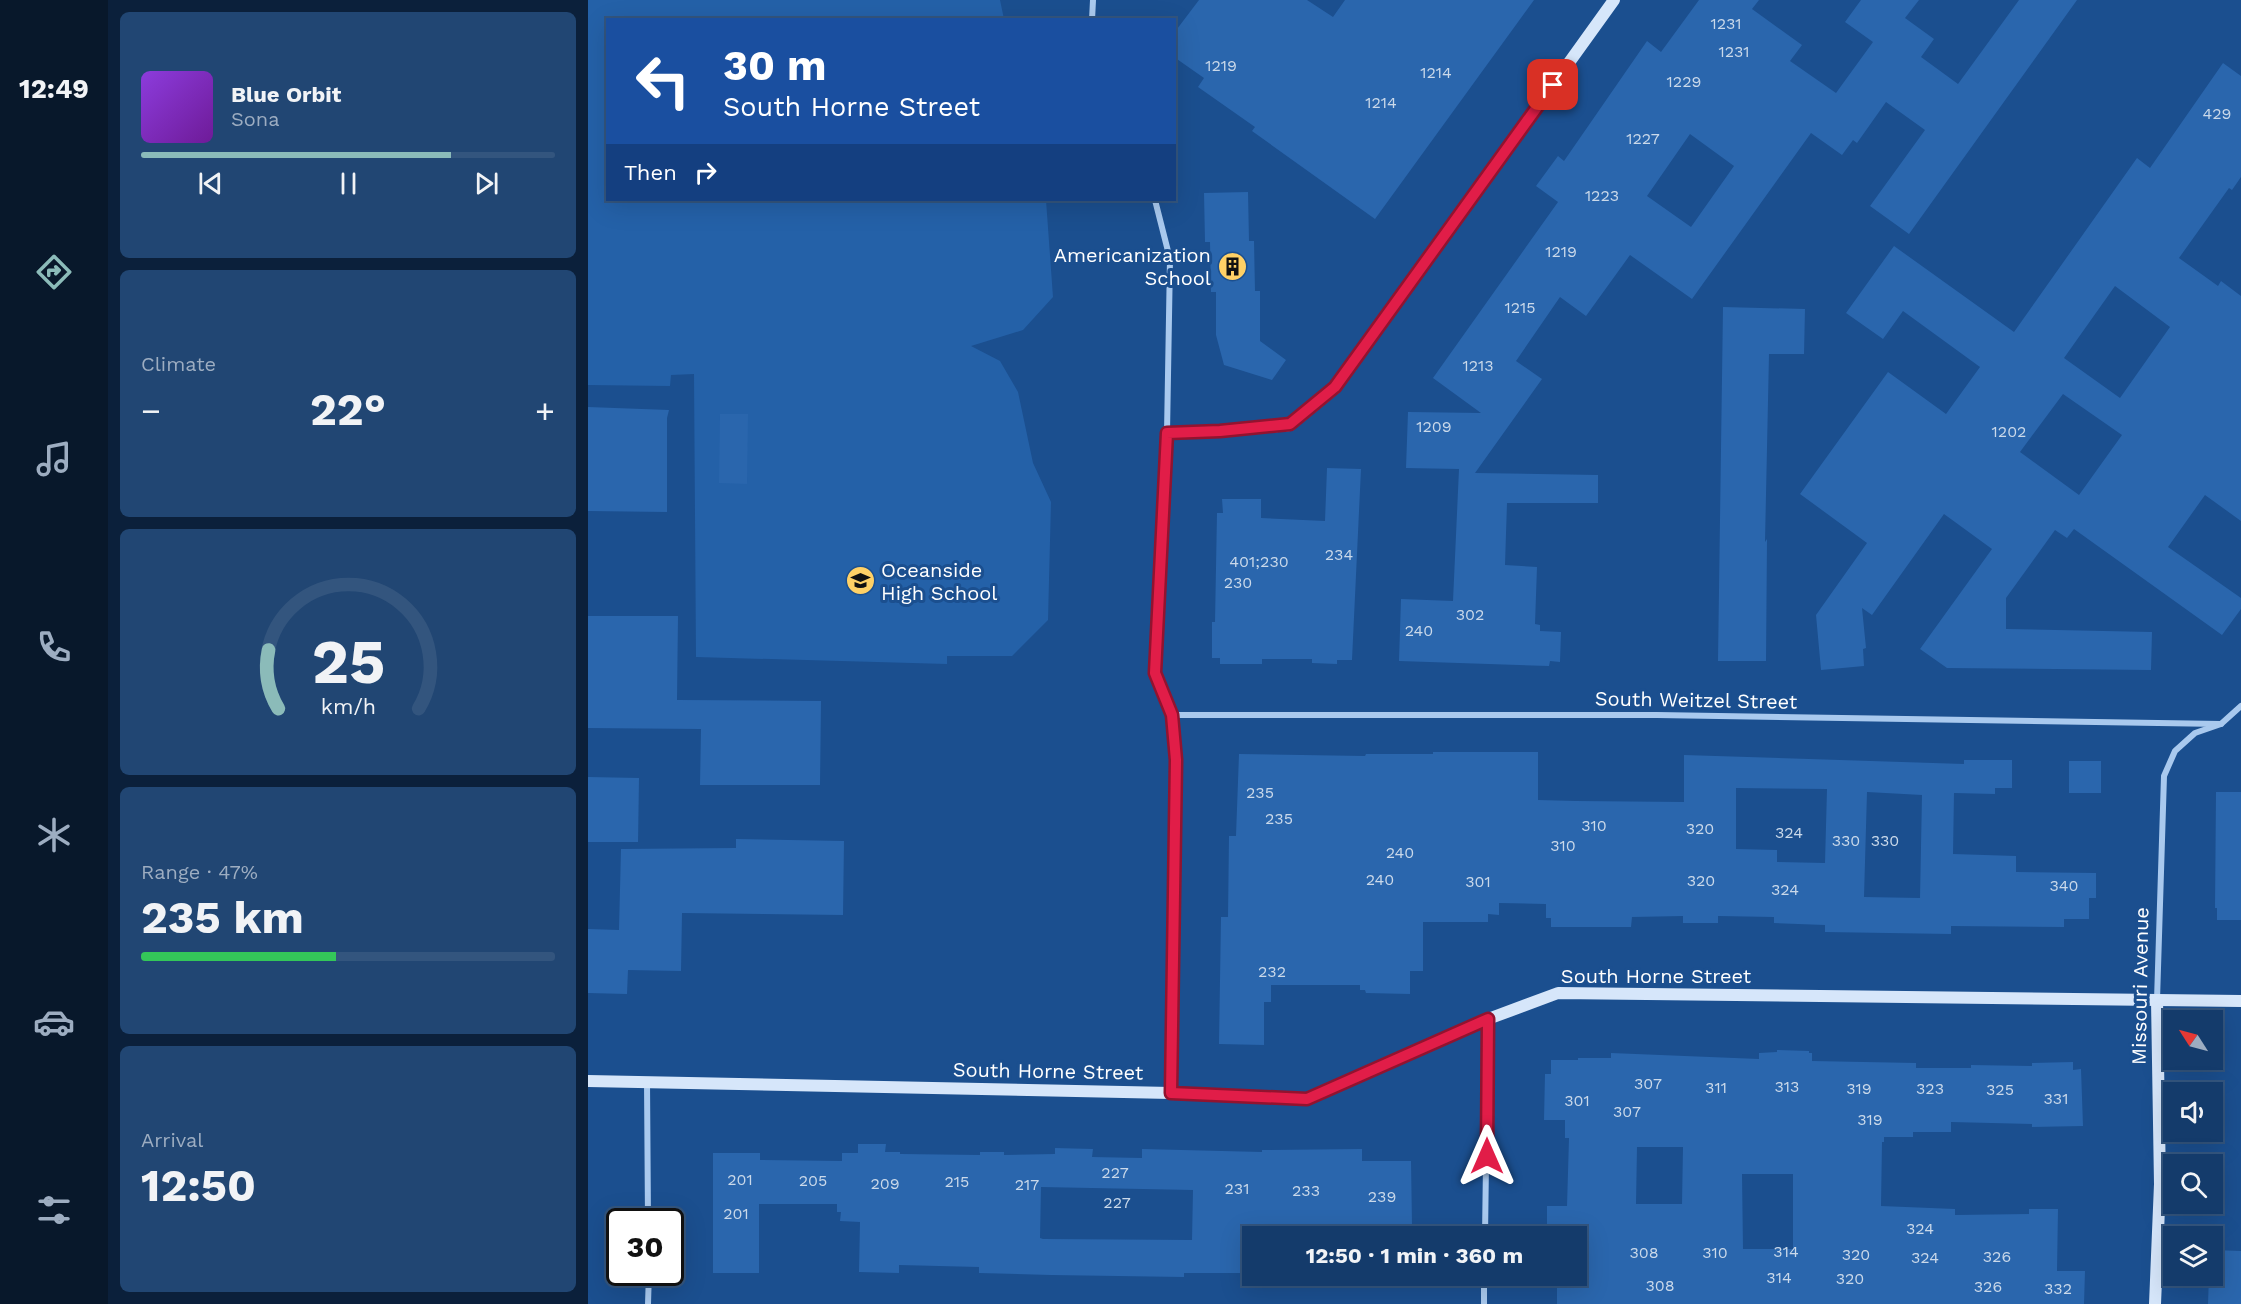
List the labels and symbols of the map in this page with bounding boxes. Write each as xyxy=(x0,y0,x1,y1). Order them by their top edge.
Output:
house number: 1231 xyxy=(1710,14,1742,33)
house number: 1231 xyxy=(1718,42,1750,61)
house number: 1219 xyxy=(1205,56,1237,75)
pin xyxy=(1527,59,1578,110)
house number: 1214 xyxy=(1420,63,1452,82)
house number: 1229 xyxy=(1667,72,1701,91)
house number: 1214 xyxy=(1365,93,1397,112)
house number: 429 xyxy=(2203,104,2231,123)
house number: 1227 xyxy=(1626,129,1660,148)
house number: 1223 xyxy=(1585,186,1619,205)
house number: 1219 xyxy=(1545,242,1577,261)
place label: Americanization School xyxy=(1054,243,1211,290)
building icon: Americanization School xyxy=(1216,250,1248,282)
house number: 1215 xyxy=(1504,298,1536,317)
house number: 1213 xyxy=(1462,356,1494,375)
house number: 1209 xyxy=(1416,417,1452,436)
house number: 1202 xyxy=(1992,422,2026,441)
house number: 234 xyxy=(1325,545,1353,564)
house number: 401;230 xyxy=(1229,552,1289,571)
place label: Oceanside High School xyxy=(881,558,997,605)
school or university icon: Oceanside High School xyxy=(844,565,876,597)
house number: 230 xyxy=(1224,573,1252,592)
house number: 302 xyxy=(1456,605,1484,624)
house number: 240 xyxy=(1405,621,1433,640)
street label: South Weitzel Street xyxy=(1595,686,1798,714)
house number: 235 xyxy=(1246,783,1274,802)
house number: 235 xyxy=(1265,809,1293,828)
house number: 310 xyxy=(1581,816,1607,835)
house number: 320 xyxy=(1686,819,1714,838)
house number: 324 xyxy=(1775,823,1803,842)
house number: 330 xyxy=(1832,831,1860,850)
house number: 330 xyxy=(1871,831,1899,850)
house number: 310 xyxy=(1550,836,1576,855)
house number: 240 xyxy=(1386,843,1414,862)
house number: 240 xyxy=(1366,870,1394,889)
house number: 320 xyxy=(1687,871,1715,890)
house number: 301 xyxy=(1465,872,1491,891)
house number: 340 xyxy=(2049,876,2079,895)
house number: 324 xyxy=(1771,880,1799,899)
street label: Missouri Avenue xyxy=(2127,907,2153,1065)
house number: 232 xyxy=(1258,962,1286,981)
street label: South Horne Street xyxy=(1561,964,1752,988)
north arrow xyxy=(2163,1010,2223,1070)
street label: South Horne Street xyxy=(953,1057,1144,1085)
house number: 307 xyxy=(1634,1074,1662,1093)
house number: 313 xyxy=(1775,1077,1799,1096)
house number: 311 xyxy=(1705,1078,1727,1097)
house number: 319 xyxy=(1846,1079,1872,1098)
house number: 323 xyxy=(1916,1079,1944,1098)
house number: 325 xyxy=(1986,1080,2014,1099)
house number: 331 xyxy=(2044,1089,2068,1108)
house number: 301 xyxy=(1564,1091,1590,1110)
house number: 307 xyxy=(1613,1102,1641,1121)
house number: 319 xyxy=(1857,1110,1883,1129)
position arrow xyxy=(1455,1124,1519,1188)
house number: 227 xyxy=(1101,1163,1129,1182)
house number: 201 xyxy=(727,1170,753,1189)
house number: 205 xyxy=(799,1171,827,1190)
house number: 215 xyxy=(945,1172,969,1191)
house number: 209 xyxy=(870,1174,900,1193)
house number: 217 xyxy=(1015,1175,1039,1194)
house number: 231 xyxy=(1225,1179,1249,1198)
house number: 233 xyxy=(1292,1181,1320,1200)
house number: 239 xyxy=(1368,1187,1396,1206)
house number: 227 xyxy=(1103,1193,1131,1212)
house number: 201 xyxy=(723,1204,749,1223)
speed limit sign: 30 xyxy=(606,1208,684,1286)
house number: 324 xyxy=(1906,1219,1934,1238)
house number: 314 xyxy=(1773,1242,1799,1261)
house number: 308 xyxy=(1629,1243,1659,1262)
house number: 310 xyxy=(1702,1243,1728,1262)
house number: 320 xyxy=(1842,1245,1870,1264)
house number: 326 xyxy=(1983,1247,2011,1266)
house number: 324 xyxy=(1911,1248,1939,1267)
house number: 314 xyxy=(1766,1268,1792,1287)
house number: 320 xyxy=(1836,1269,1864,1288)
house number: 308 xyxy=(1645,1276,1675,1295)
house number: 326 xyxy=(1974,1277,2002,1296)
house number: 332 xyxy=(2044,1279,2072,1298)

